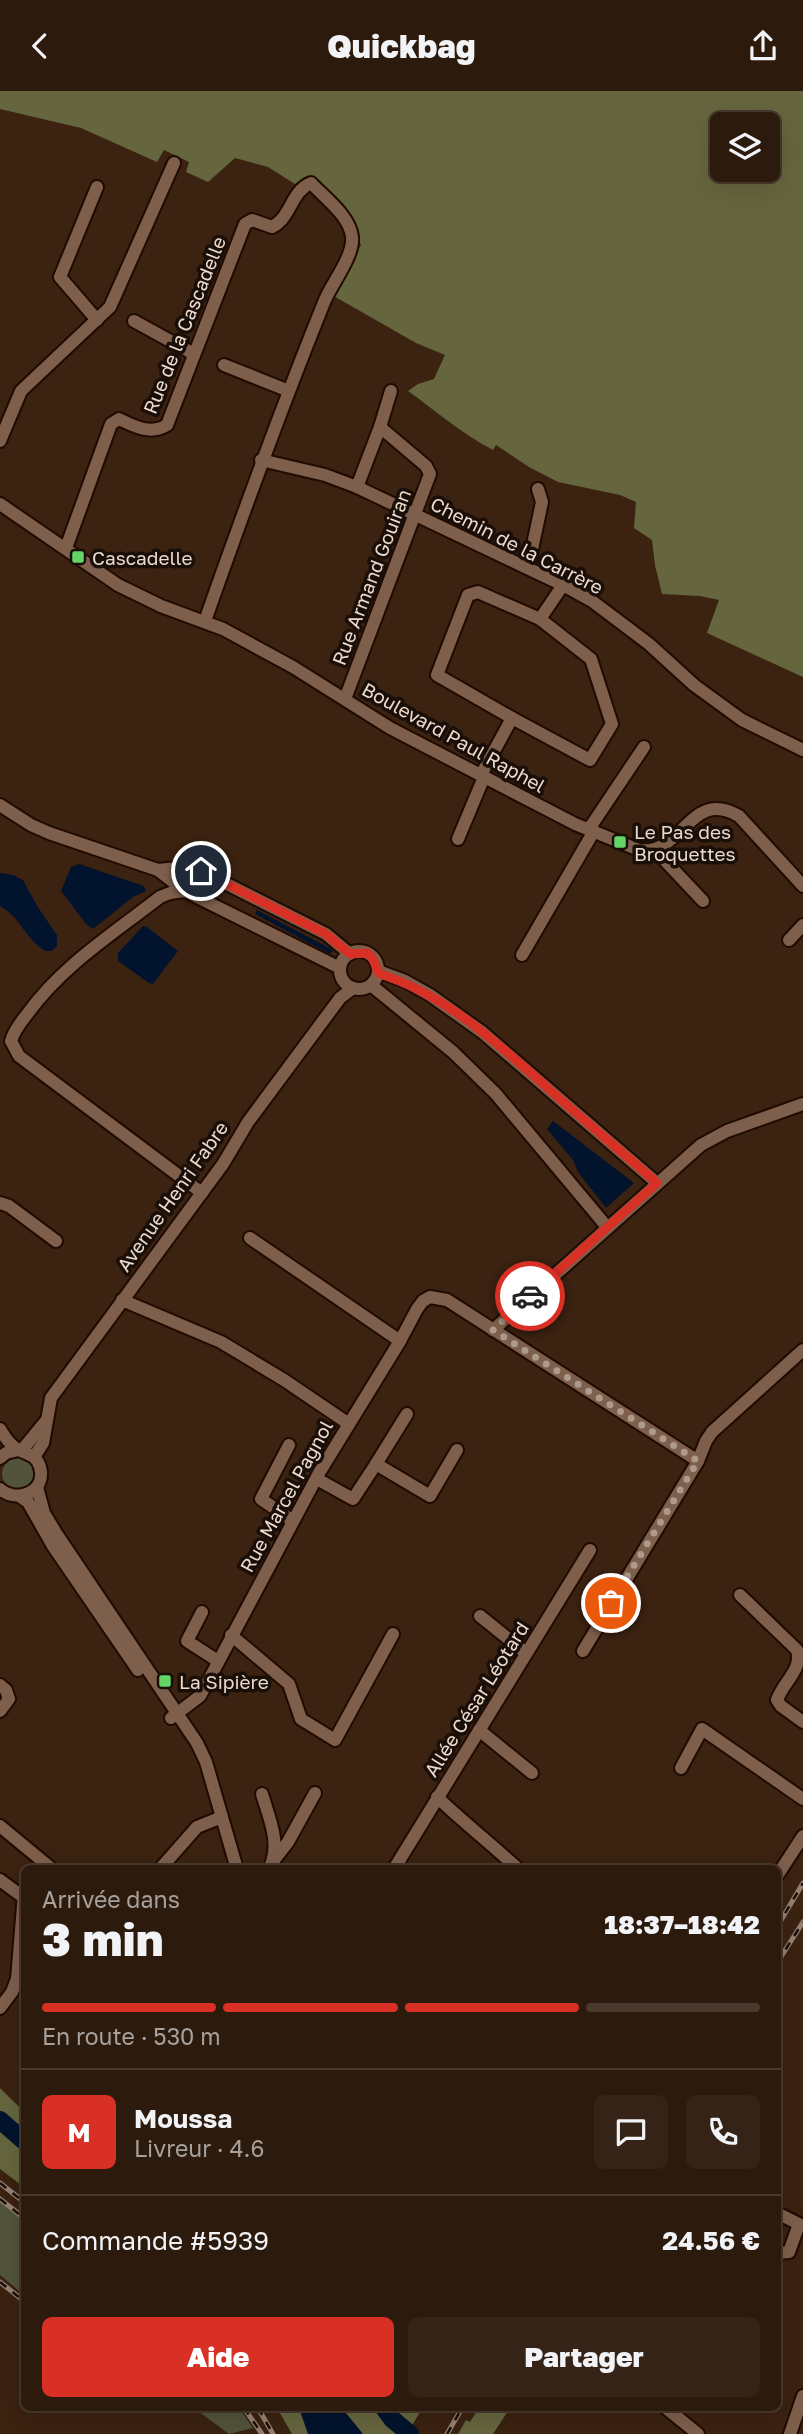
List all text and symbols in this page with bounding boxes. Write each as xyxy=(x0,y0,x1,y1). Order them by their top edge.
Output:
icon: back xyxy=(21,27,59,65)
text: Quickbag xyxy=(327,27,476,65)
icon: share xyxy=(744,27,782,65)
map controls xyxy=(710,112,780,182)
button: layers xyxy=(710,112,780,182)
street label: Rue de la Cascadelle xyxy=(138,233,230,417)
street label: Rue Armand Gouiran xyxy=(327,486,415,668)
street label: Chemin de la Carrère xyxy=(427,492,607,598)
place label: Cascadelle xyxy=(92,546,193,569)
marker: Cascadelle xyxy=(70,549,86,565)
street label: Boulevard Paul Raphel xyxy=(358,677,550,797)
place label: Le Pas des Broquettes xyxy=(634,820,736,865)
marker: Le Pas des Broquettes xyxy=(612,834,628,850)
pin xyxy=(171,841,231,901)
icon: home xyxy=(182,852,220,890)
street label: Avenue Henri Fabre xyxy=(112,1117,232,1275)
courier xyxy=(495,1261,565,1331)
icon: car xyxy=(511,1277,549,1315)
street label: Rue Marcel Pagnol xyxy=(235,1416,337,1576)
pin xyxy=(581,1573,641,1633)
icon: bag xyxy=(592,1584,630,1622)
street label: Allée César Léotard xyxy=(419,1617,533,1781)
place label: La Sipière xyxy=(179,1670,269,1693)
marker: La Sipière xyxy=(157,1673,173,1689)
text: Arrivée dans xyxy=(42,1885,180,1913)
text: 18:37–18:42 xyxy=(604,1909,760,1940)
text: 3 min xyxy=(42,1911,164,1966)
text: En route · 530 m xyxy=(42,2022,220,2050)
button: chat xyxy=(594,2095,668,2169)
button: phone xyxy=(686,2095,760,2169)
text: Moussa xyxy=(134,2103,232,2134)
text: M xyxy=(67,2117,91,2148)
text: Livreur · 4.6 xyxy=(134,2134,264,2162)
text: Commande #5939 xyxy=(42,2225,269,2256)
text: 24.56 € xyxy=(662,2225,760,2256)
button: Aide xyxy=(42,2317,394,2397)
button: Partager xyxy=(408,2317,760,2397)

